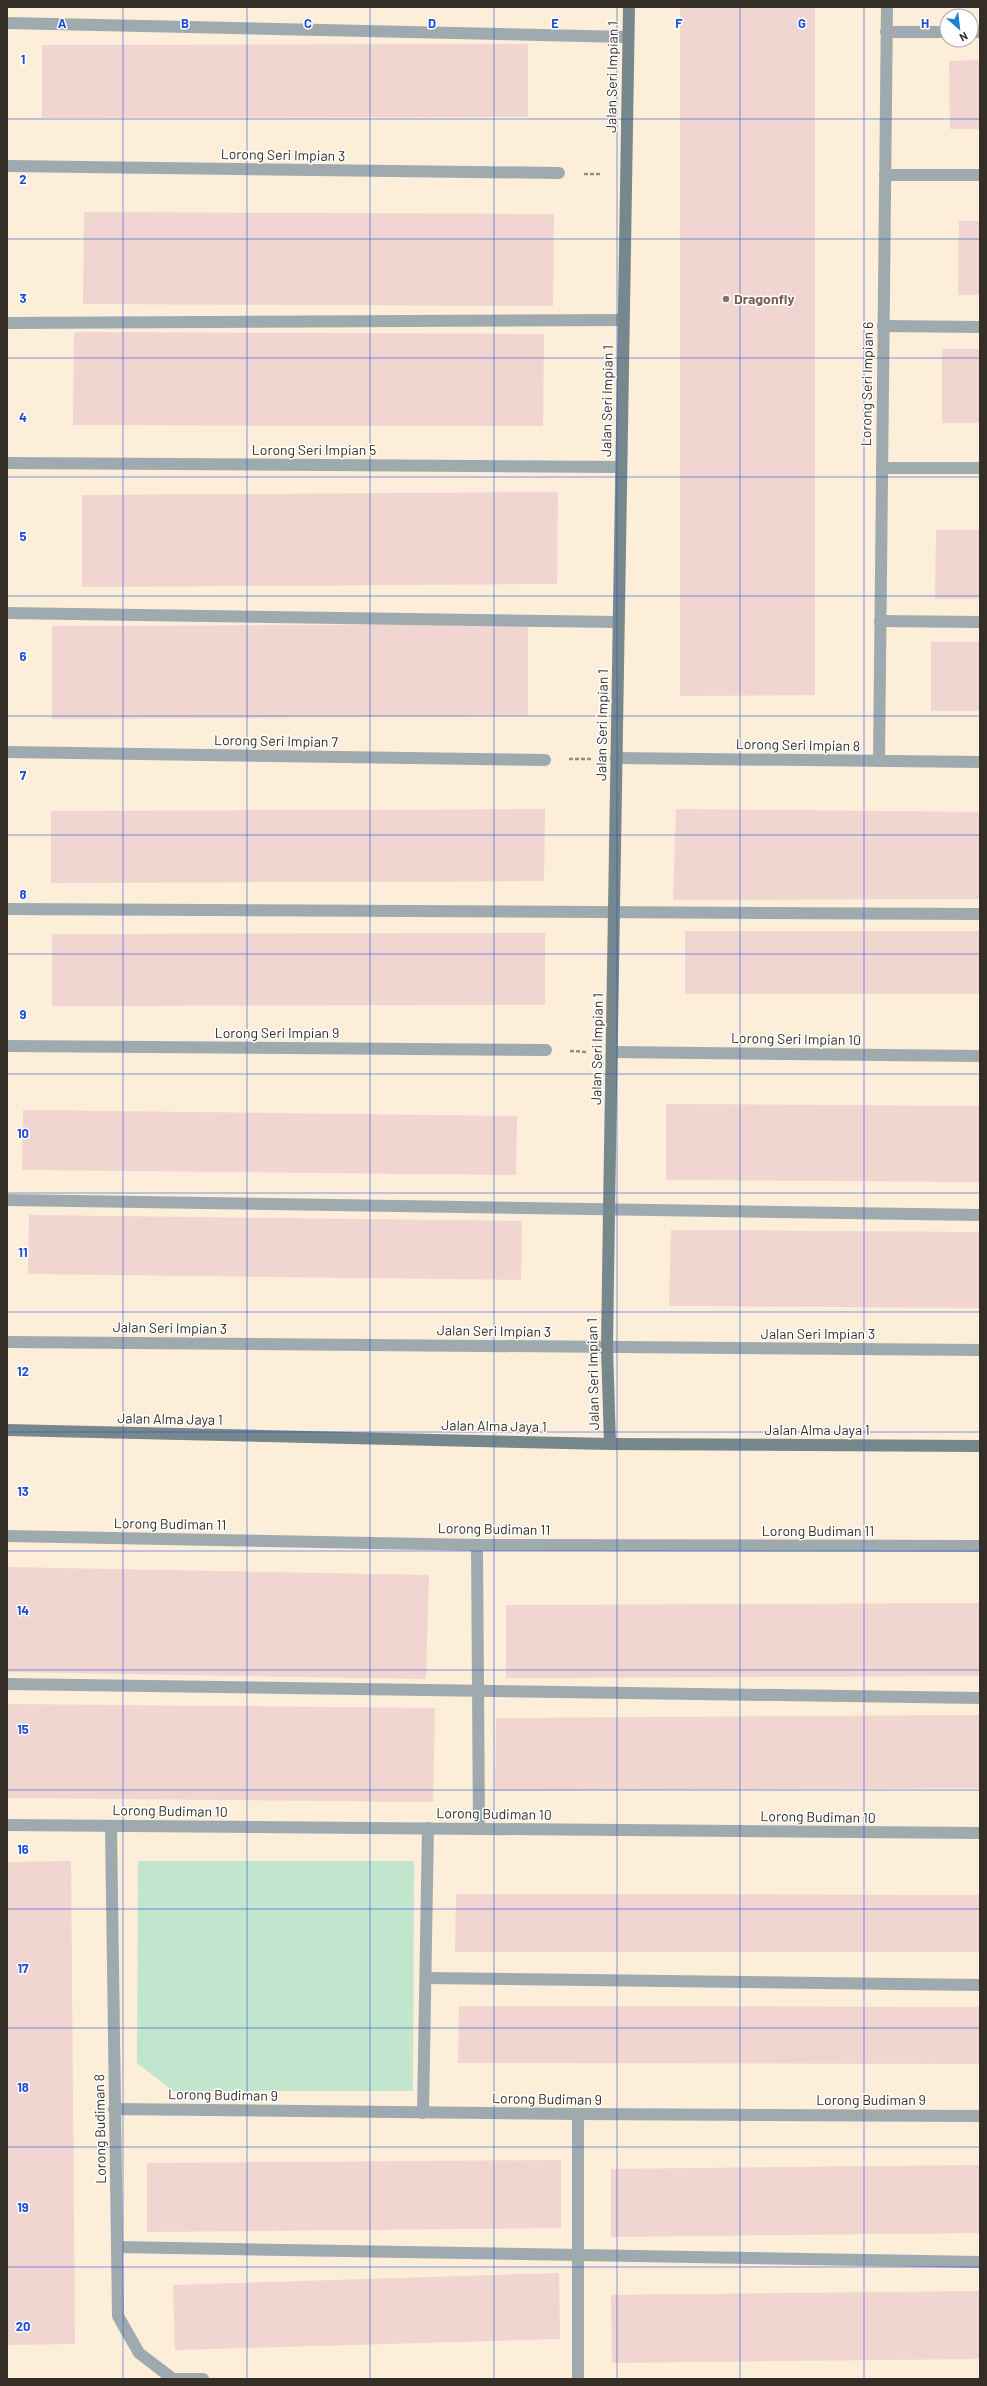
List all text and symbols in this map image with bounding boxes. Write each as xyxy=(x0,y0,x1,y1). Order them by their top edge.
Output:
north arrow xyxy=(939,8,979,48)
text: A xyxy=(58,15,67,31)
text: B xyxy=(181,15,189,31)
text: C xyxy=(304,15,312,31)
text: D xyxy=(428,15,436,31)
text: E xyxy=(551,15,559,31)
text: F xyxy=(675,15,683,31)
text: G xyxy=(798,15,806,31)
text: H xyxy=(921,15,929,31)
street label: Jalan Seri Impian 1 xyxy=(602,21,621,133)
text: N xyxy=(958,30,970,45)
text: 1 xyxy=(21,51,25,67)
street label: Lorong Seri Impian 3 xyxy=(221,145,345,164)
text: 2 xyxy=(19,171,27,187)
text: 3 xyxy=(19,290,27,306)
place label: Dragonfly xyxy=(734,290,794,307)
marker: Dragonfly xyxy=(721,294,731,304)
street label: Lorong Seri Impian 6 xyxy=(857,322,876,446)
street label: Jalan Seri Impian 1 xyxy=(597,345,616,457)
text: 4 xyxy=(19,409,27,425)
street label: Lorong Seri Impian 5 xyxy=(252,441,376,458)
text: 5 xyxy=(19,528,27,544)
text: 6 xyxy=(20,648,27,664)
street label: Jalan Seri Impian 1 xyxy=(592,669,611,781)
street label: Lorong Seri Impian 7 xyxy=(214,731,338,750)
street label: Lorong Seri Impian 8 xyxy=(736,735,860,754)
text: 7 xyxy=(20,767,27,783)
text: 8 xyxy=(19,886,27,902)
street label: Jalan Seri Impian 1 xyxy=(587,993,606,1105)
text: 9 xyxy=(20,1006,27,1022)
street label: Lorong Seri Impian 9 xyxy=(215,1024,339,1041)
street label: Lorong Seri Impian 10 xyxy=(731,1029,861,1048)
text: 10 xyxy=(17,1125,29,1141)
text: 11 xyxy=(18,1244,28,1260)
street label: Jalan Seri Impian 3 xyxy=(113,1318,227,1337)
street label: Jalan Seri Impian 1 xyxy=(583,1318,602,1430)
street label: Jalan Seri Impian 3 xyxy=(437,1321,551,1340)
street label: Jalan Seri Impian 3 xyxy=(761,1325,875,1342)
text: 12 xyxy=(17,1363,29,1379)
street label: Jalan Alma Jaya 1 xyxy=(117,1409,223,1428)
street label: Jalan Alma Jaya 1 xyxy=(441,1416,547,1435)
street label: Jalan Alma Jaya 1 xyxy=(764,1421,870,1438)
text: 13 xyxy=(17,1483,29,1499)
street label: Lorong Budiman 11 xyxy=(114,1514,226,1533)
street label: Lorong Budiman 11 xyxy=(438,1519,550,1538)
street label: Lorong Budiman 11 xyxy=(762,1522,874,1539)
text: 14 xyxy=(17,1602,29,1618)
text: 15 xyxy=(17,1721,29,1737)
street label: Lorong Budiman 10 xyxy=(112,1801,228,1820)
street label: Lorong Budiman 10 xyxy=(436,1804,552,1823)
street label: Lorong Budiman 10 xyxy=(760,1807,876,1826)
text: 16 xyxy=(17,1841,29,1857)
text: 17 xyxy=(17,1960,29,1976)
street label: Lorong Budiman 8 xyxy=(90,2074,109,2184)
text: 18 xyxy=(17,2079,29,2095)
street label: Lorong Budiman 9 xyxy=(168,2085,278,2104)
street label: Lorong Budiman 9 xyxy=(492,2089,602,2108)
street label: Lorong Budiman 9 xyxy=(816,2091,926,2108)
text: 19 xyxy=(17,2199,29,2215)
text: 20 xyxy=(16,2318,30,2334)

